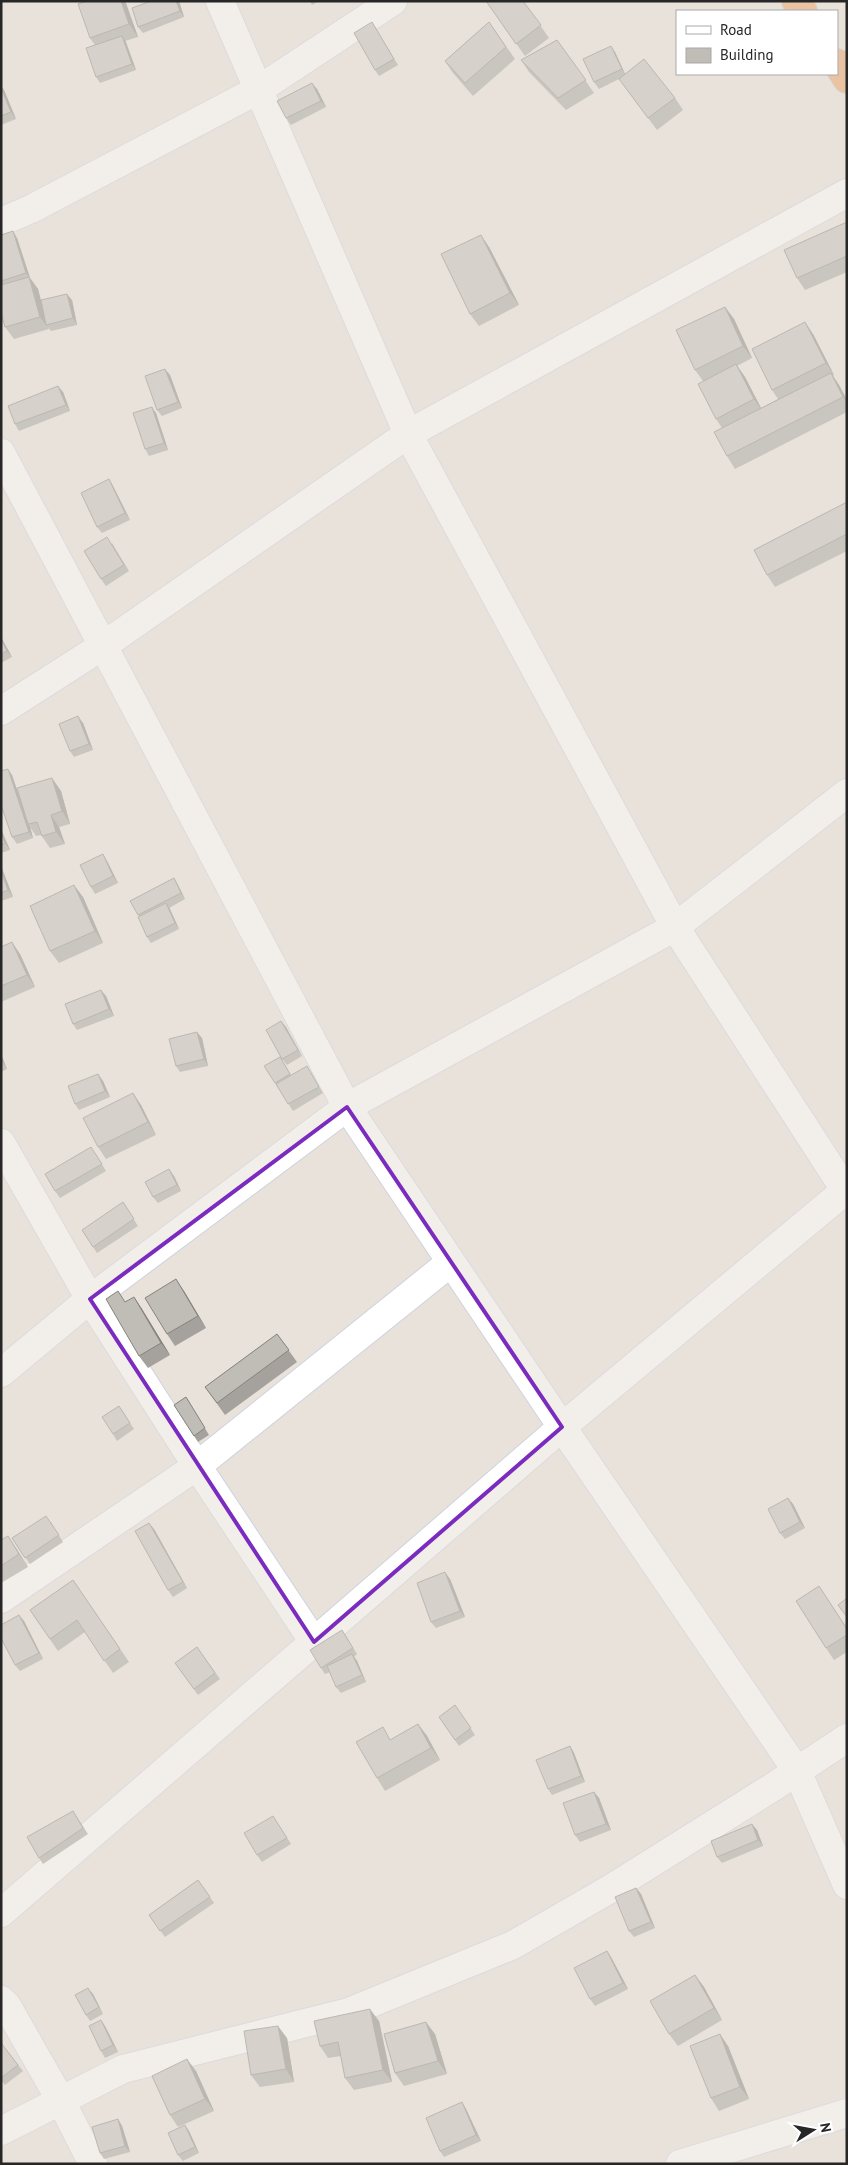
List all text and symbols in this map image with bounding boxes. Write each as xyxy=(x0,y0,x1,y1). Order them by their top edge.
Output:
legend xyxy=(676,10,838,75)
text: Road xyxy=(720,20,752,39)
text: Building xyxy=(720,45,774,64)
north arrow xyxy=(788,2105,838,2155)
text: N xyxy=(816,2121,835,2134)

